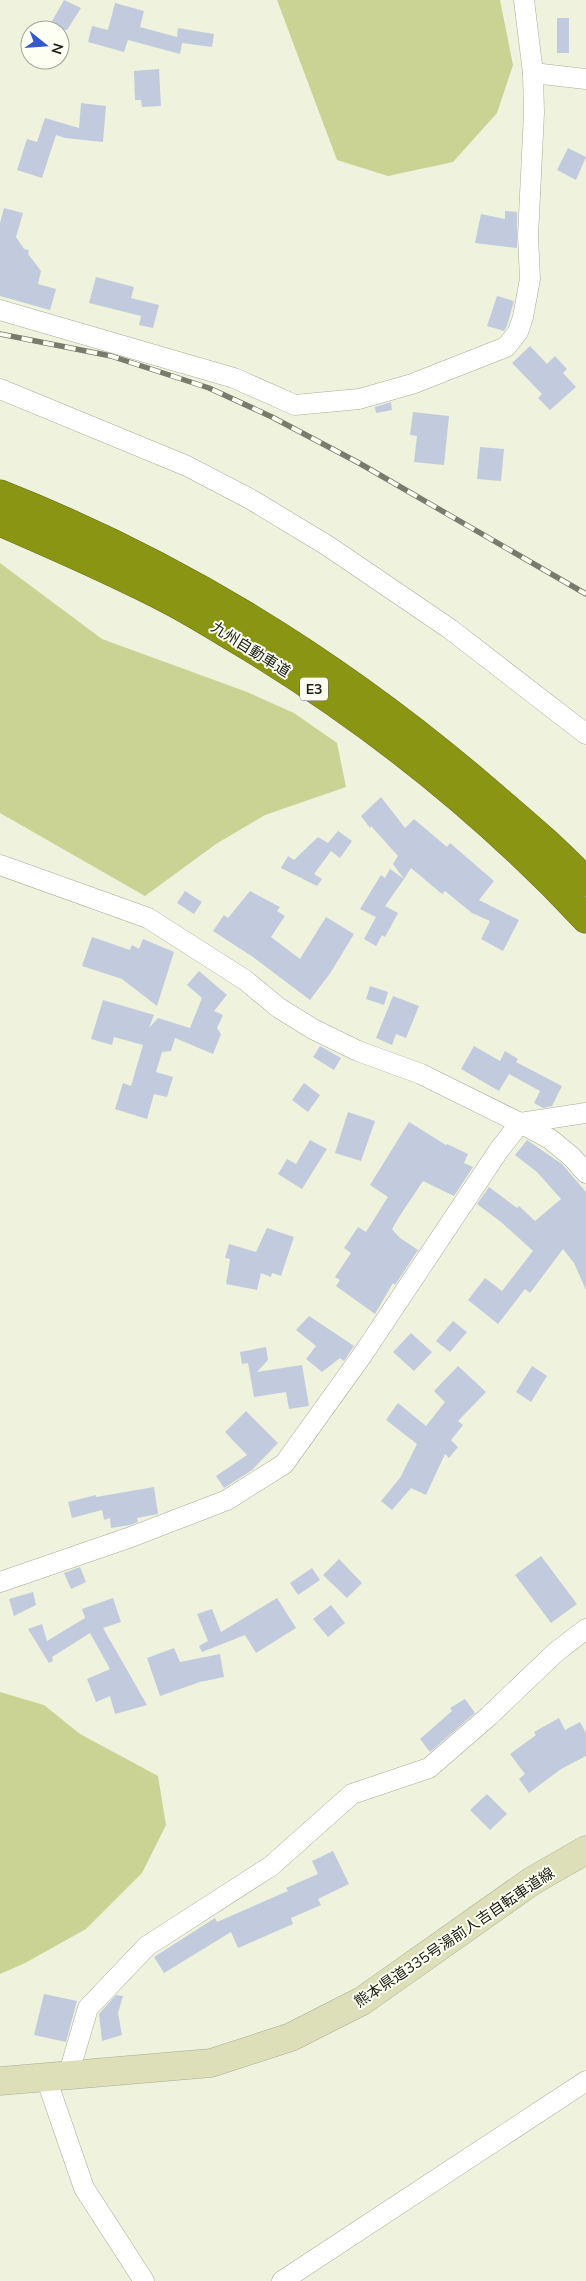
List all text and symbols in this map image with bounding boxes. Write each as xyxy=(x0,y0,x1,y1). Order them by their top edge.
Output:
north arrow xyxy=(20,20,70,70)
text: N xyxy=(47,41,68,56)
street label: 九州自動車道 xyxy=(208,617,294,681)
road number: E3 xyxy=(300,678,328,701)
street label: 熊本県道335号湯前人吉自転車道線 xyxy=(350,1863,558,2011)

